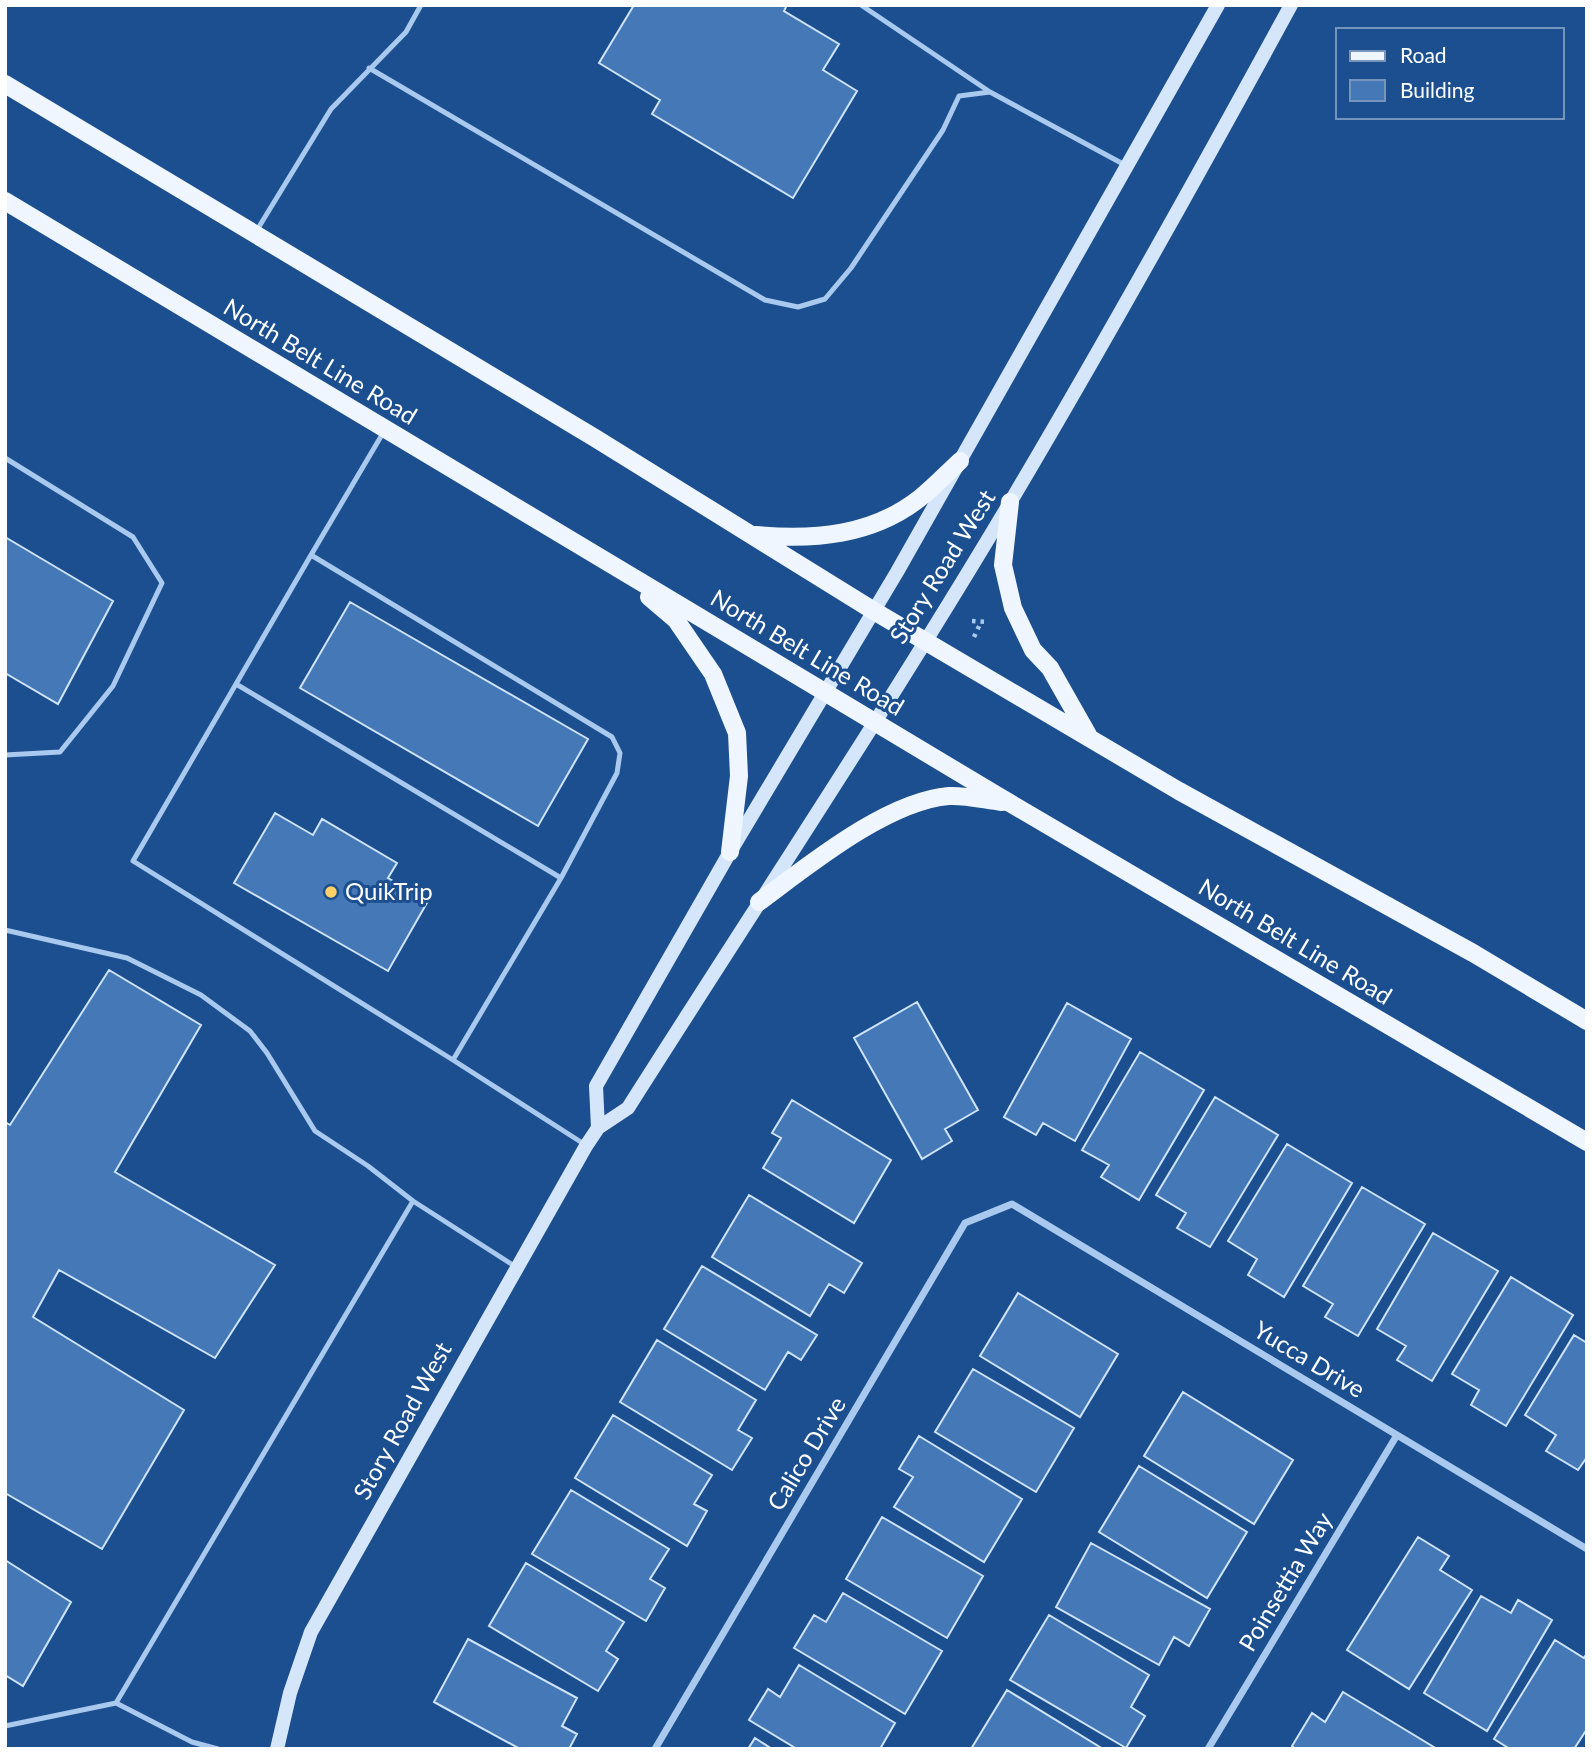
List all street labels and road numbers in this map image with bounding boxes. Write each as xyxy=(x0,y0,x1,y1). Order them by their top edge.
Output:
street label: North Belt Line Road xyxy=(219,292,423,430)
street label: Story Road West xyxy=(883,484,1001,648)
street label: North Belt Line Road xyxy=(706,583,910,721)
street label: North Belt Line Road xyxy=(1194,872,1398,1010)
street label: Yucca Drive xyxy=(1249,1314,1371,1403)
street label: Story Road West xyxy=(346,1336,457,1504)
street label: Calico Drive xyxy=(760,1391,851,1515)
street label: Poinsettia Way xyxy=(1232,1506,1338,1656)

